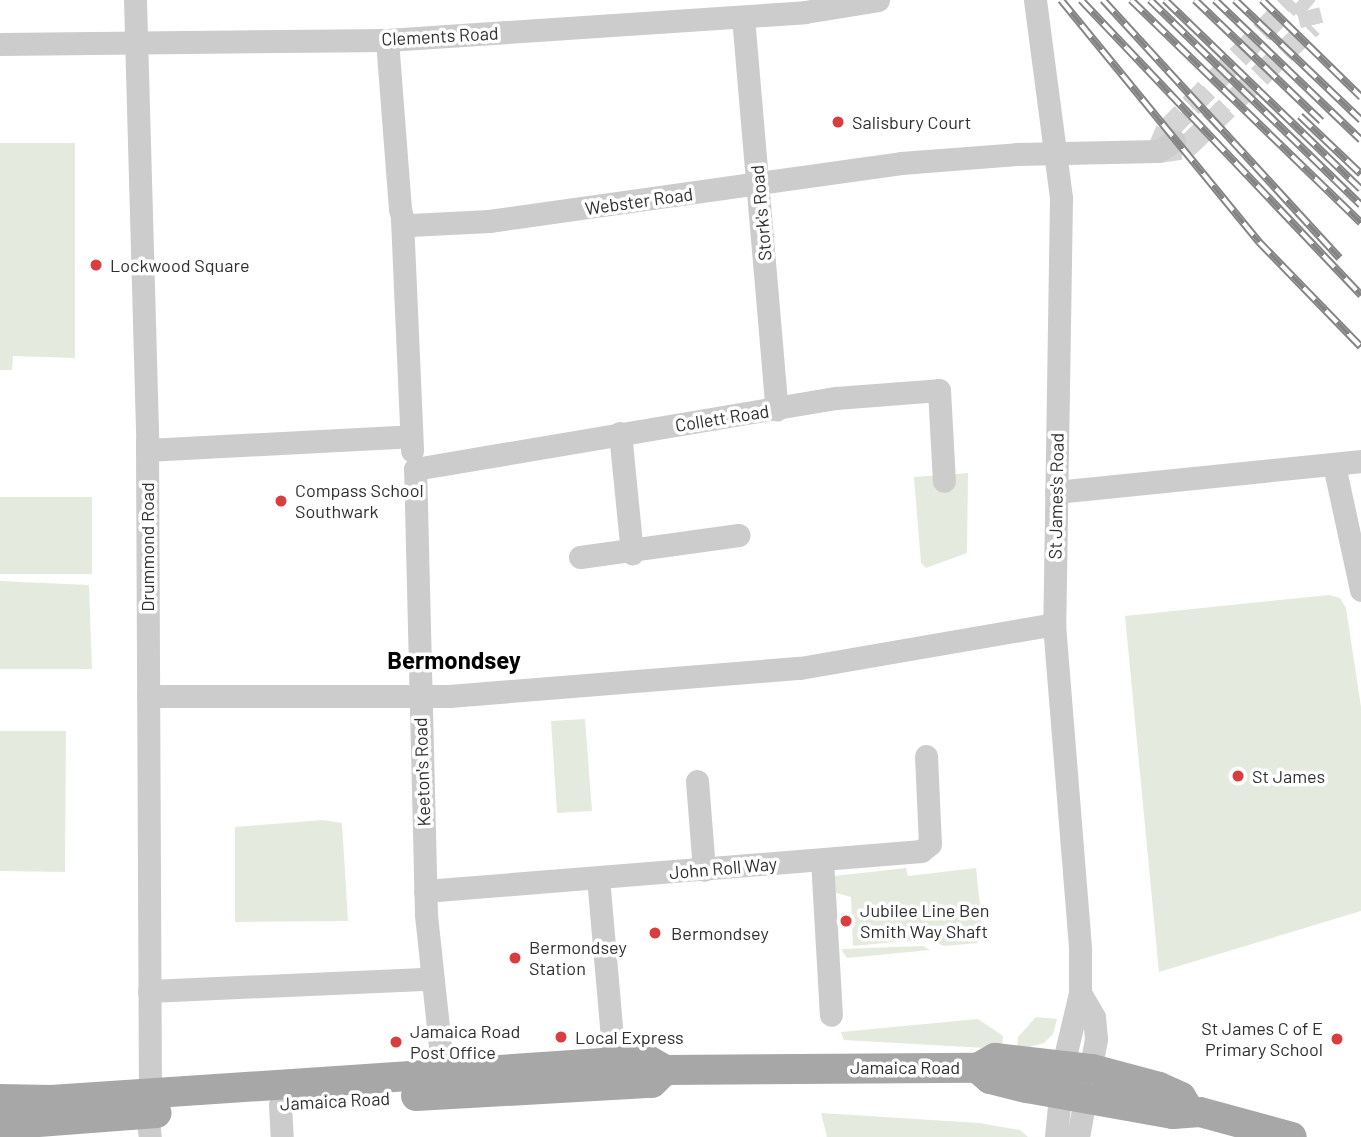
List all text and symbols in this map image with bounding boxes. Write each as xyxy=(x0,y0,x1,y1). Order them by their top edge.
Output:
street label: Clements Road xyxy=(381,22,499,50)
place label: Salisbury Court xyxy=(852,111,971,133)
marker: Salisbury Court xyxy=(830,114,846,130)
street label: Stork's Road xyxy=(746,164,776,262)
street label: Webster Road xyxy=(584,183,694,219)
place label: Lockwood Square xyxy=(110,254,249,276)
marker: Lockwood Square xyxy=(88,257,104,273)
street label: Collett Road xyxy=(673,400,771,436)
street label: St James's Road xyxy=(1044,433,1068,559)
place label: Compass School Southwark xyxy=(295,480,424,522)
street label: Drummond Road xyxy=(136,482,158,612)
marker: Compass School Southwark xyxy=(273,493,289,509)
district label: Bermondsey xyxy=(387,646,521,674)
street label: Keeton's Road xyxy=(409,717,435,827)
place label: St James xyxy=(1252,765,1325,787)
marker: St James xyxy=(1230,768,1246,784)
street label: John Roll Way xyxy=(668,853,778,883)
place label: Jubilee Line Ben Smith Way Shaft xyxy=(860,900,990,942)
marker: Jubilee Line Ben Smith Way Shaft xyxy=(838,913,854,929)
place label: Bermondsey xyxy=(671,922,769,944)
marker: Bermondsey xyxy=(645,923,665,943)
place label: Bermondsey Station xyxy=(529,937,627,979)
marker: Bermondsey Station xyxy=(507,950,523,966)
place label: St James C of E Primary School xyxy=(1201,1018,1323,1060)
place label: Jamaica Road Post Office xyxy=(410,1021,520,1064)
place label: Local Express xyxy=(575,1026,684,1048)
marker: Local Express xyxy=(553,1029,569,1045)
marker: St James C of E Primary School xyxy=(1329,1031,1345,1047)
marker: Jamaica Road Post Office xyxy=(388,1034,404,1050)
street label: Jamaica Road xyxy=(850,1056,960,1078)
street label: Jamaica Road xyxy=(279,1087,391,1115)

